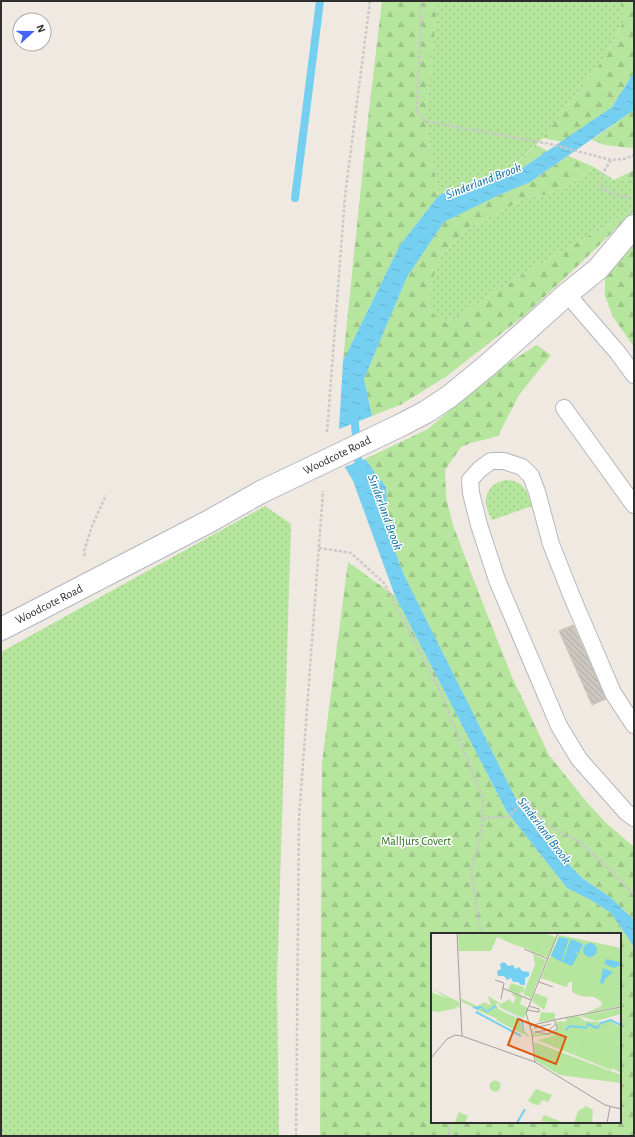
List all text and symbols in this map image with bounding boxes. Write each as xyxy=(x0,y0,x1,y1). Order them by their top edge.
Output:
north arrow xyxy=(12,12,52,52)
text: N xyxy=(34,23,47,34)
water label: Sinderland Brook xyxy=(444,161,523,202)
street label: Woodcote Road xyxy=(301,433,373,477)
water label: Sinderland Brook xyxy=(365,473,404,552)
street label: Woodcote Road xyxy=(13,582,85,626)
water label: Sinderland Brook xyxy=(515,795,573,867)
park label: Malljurs Covert xyxy=(381,835,451,848)
inset map xyxy=(431,933,621,1123)

